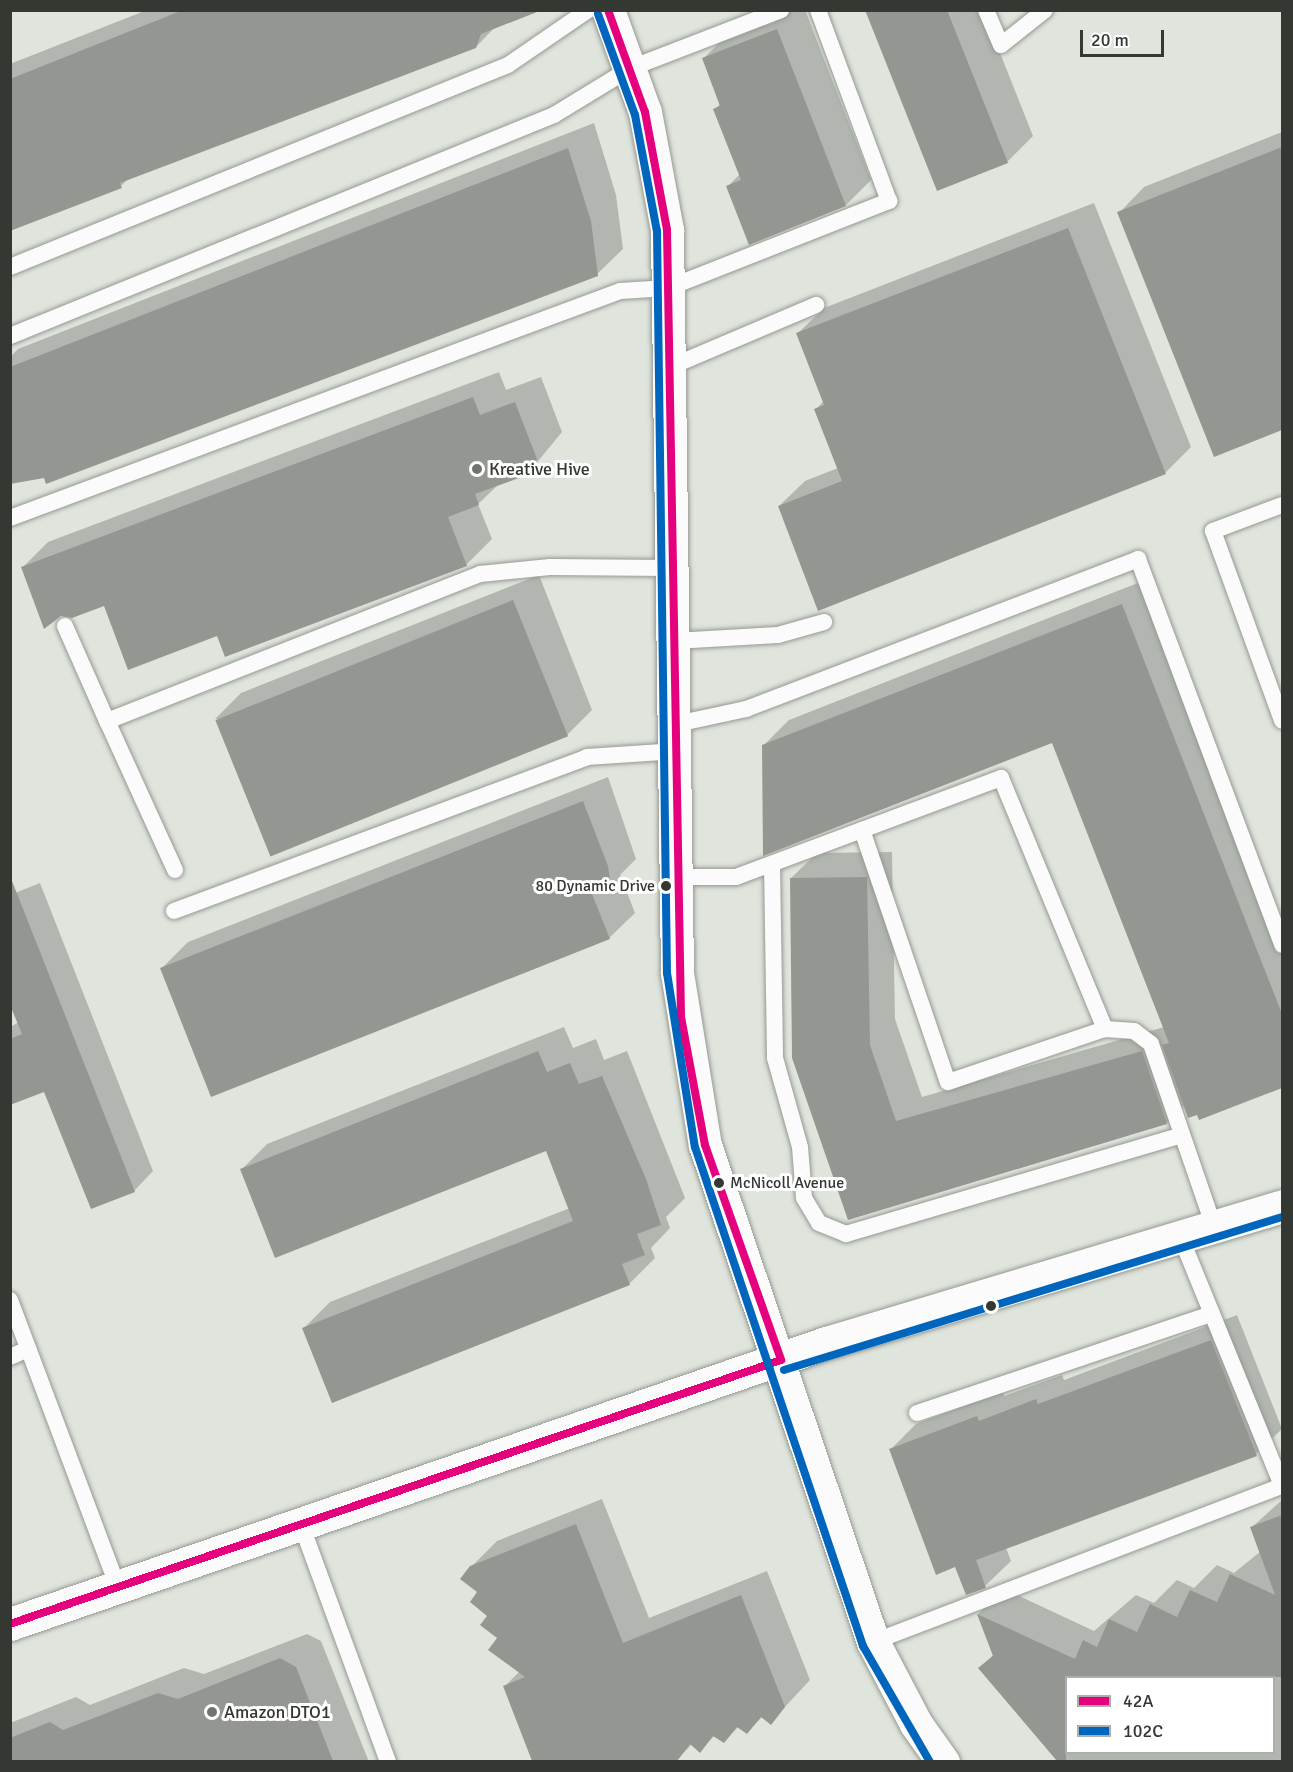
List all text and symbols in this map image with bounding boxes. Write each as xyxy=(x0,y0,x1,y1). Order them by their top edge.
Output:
scale bar xyxy=(1083,18,1167,56)
text: 20 m xyxy=(1091,29,1129,51)
place label: Kreative Hive xyxy=(489,458,590,480)
marker: Kreative Hive xyxy=(470,462,484,476)
place label: 80 Dynamic Drive xyxy=(536,876,655,896)
marker: 80 Dynamic Drive xyxy=(660,880,672,892)
place label: McNicoll Avenue xyxy=(730,1173,844,1193)
marker: McNicoll Avenue xyxy=(713,1177,725,1189)
unlabelled marker xyxy=(985,1300,997,1312)
legend xyxy=(1065,1676,1275,1754)
text: 42A xyxy=(1123,1690,1153,1712)
place label: Amazon DTO1 xyxy=(224,1701,331,1723)
marker: Amazon DTO1 xyxy=(205,1705,219,1719)
text: 102C xyxy=(1123,1720,1163,1742)

